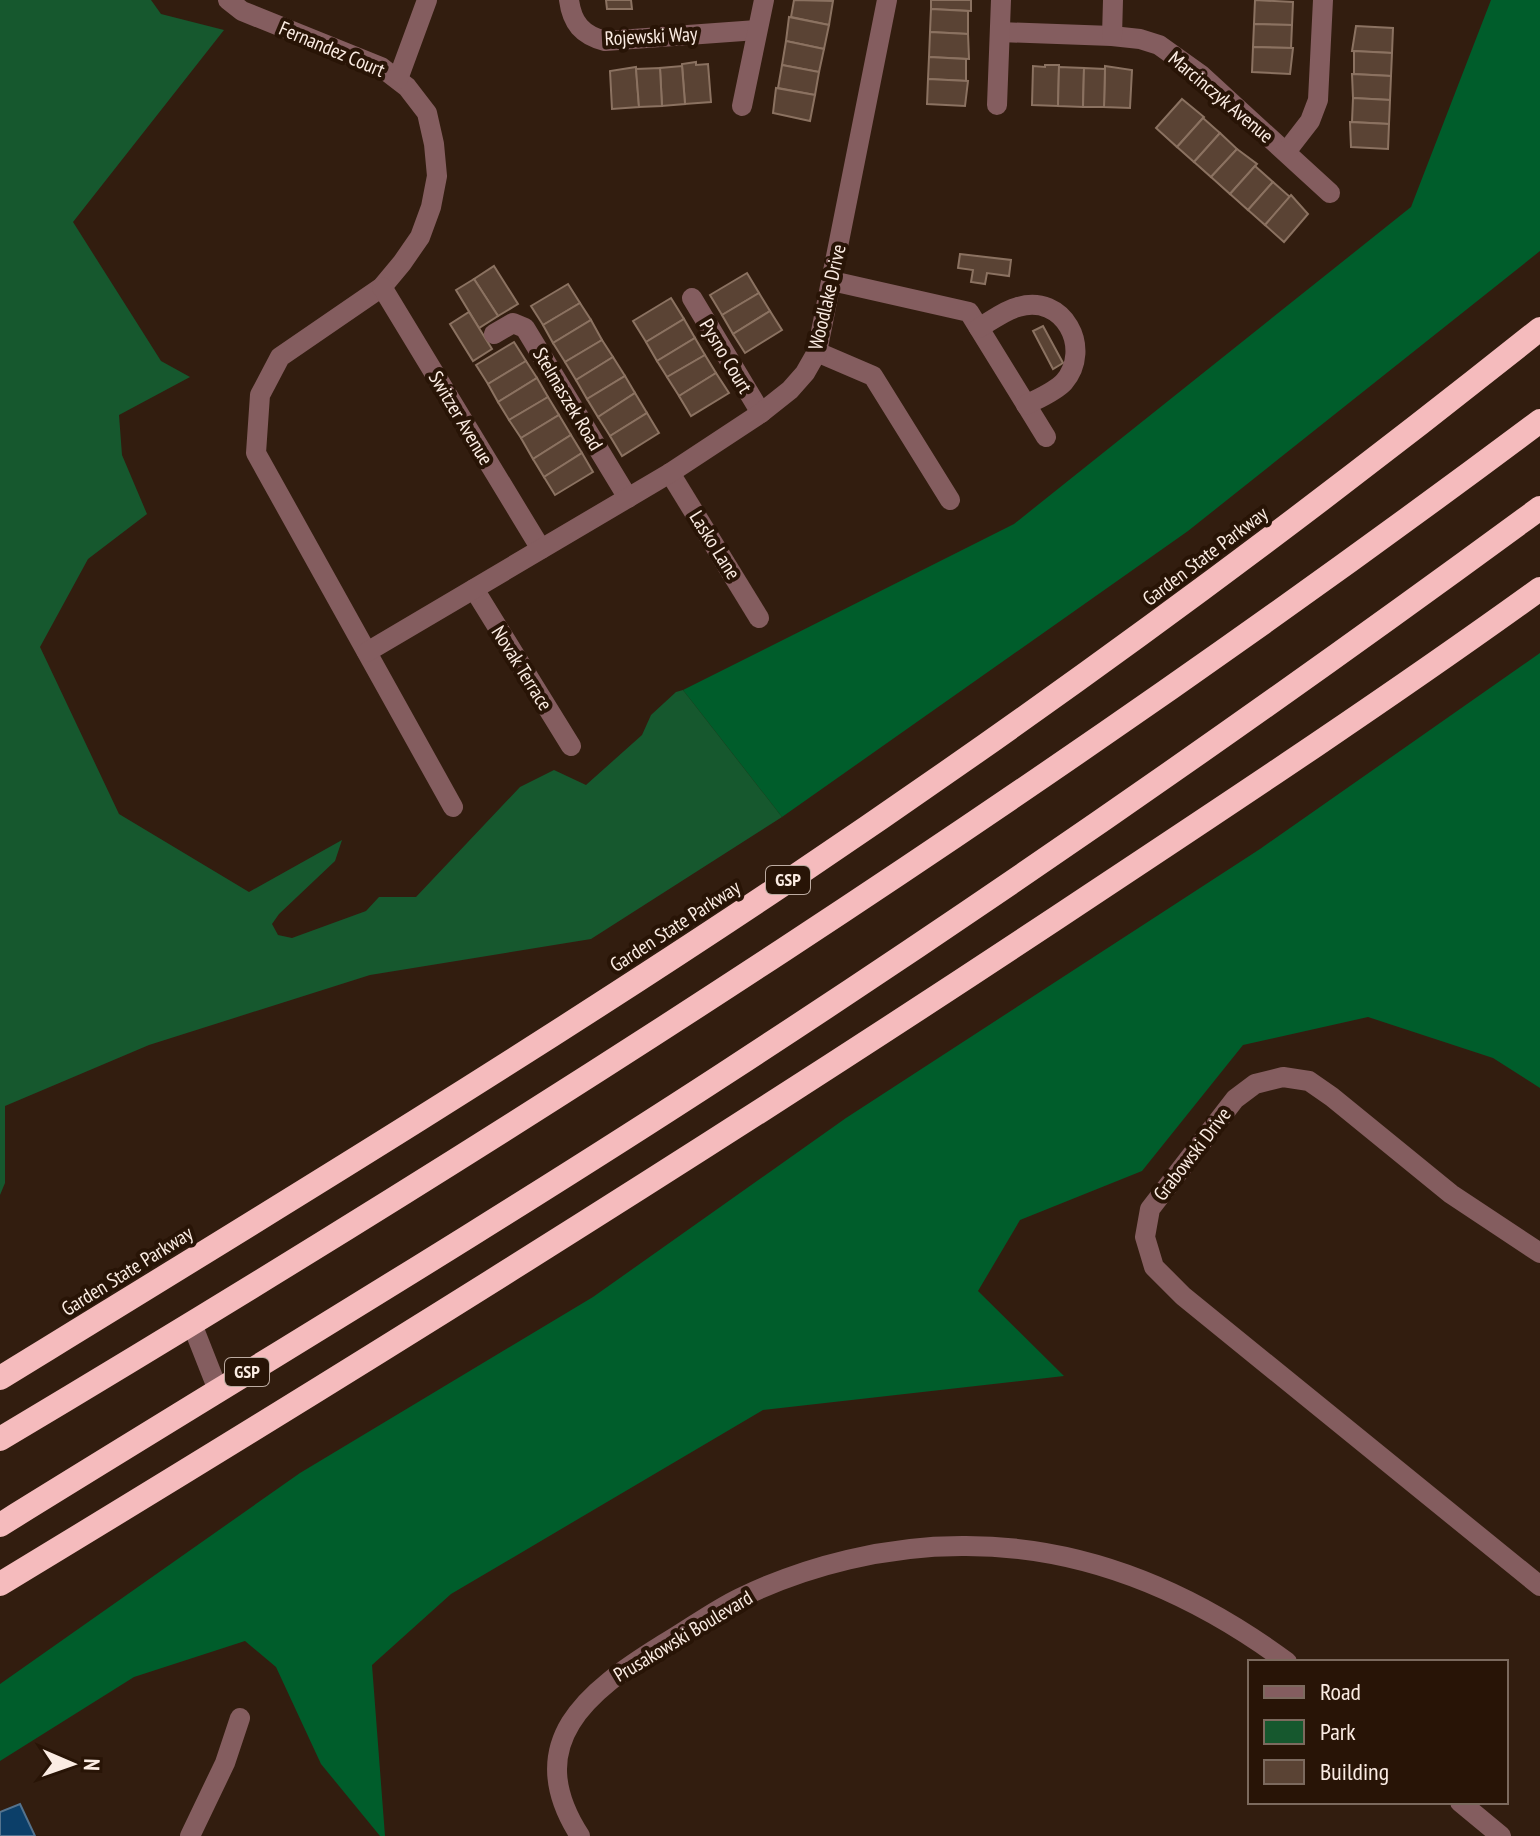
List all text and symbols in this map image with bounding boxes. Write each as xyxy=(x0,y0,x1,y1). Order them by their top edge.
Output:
street label: Fernandez Court xyxy=(275,15,389,83)
street label: Rojewski Way xyxy=(604,21,698,51)
street label: Marcinczyk Avenue xyxy=(1163,45,1279,149)
street label: Woodlake Drive xyxy=(802,242,852,352)
street label: Pysno Court xyxy=(694,314,759,398)
street label: Stelmaszek Road xyxy=(527,343,609,455)
street label: Switzer Avenue xyxy=(423,366,499,470)
street label: Garden State Parkway xyxy=(1137,500,1273,612)
street label: Lasko Lane xyxy=(684,506,746,584)
street label: Novak Terrace xyxy=(486,621,558,715)
road number: GSP xyxy=(766,866,810,894)
street label: Garden State Parkway xyxy=(605,874,745,978)
street label: Grabowski Drive xyxy=(1147,1102,1237,1206)
street label: Garden State Parkway xyxy=(56,1220,198,1322)
road number: GSP xyxy=(225,1358,269,1386)
street label: Prusakowski Boulevard xyxy=(609,1584,757,1688)
legend xyxy=(1248,1660,1508,1804)
text: Road xyxy=(1320,1676,1361,1707)
text: Park xyxy=(1320,1716,1356,1747)
north arrow xyxy=(32,1724,112,1804)
text: Building xyxy=(1320,1756,1389,1787)
text: N xyxy=(78,1758,106,1771)

